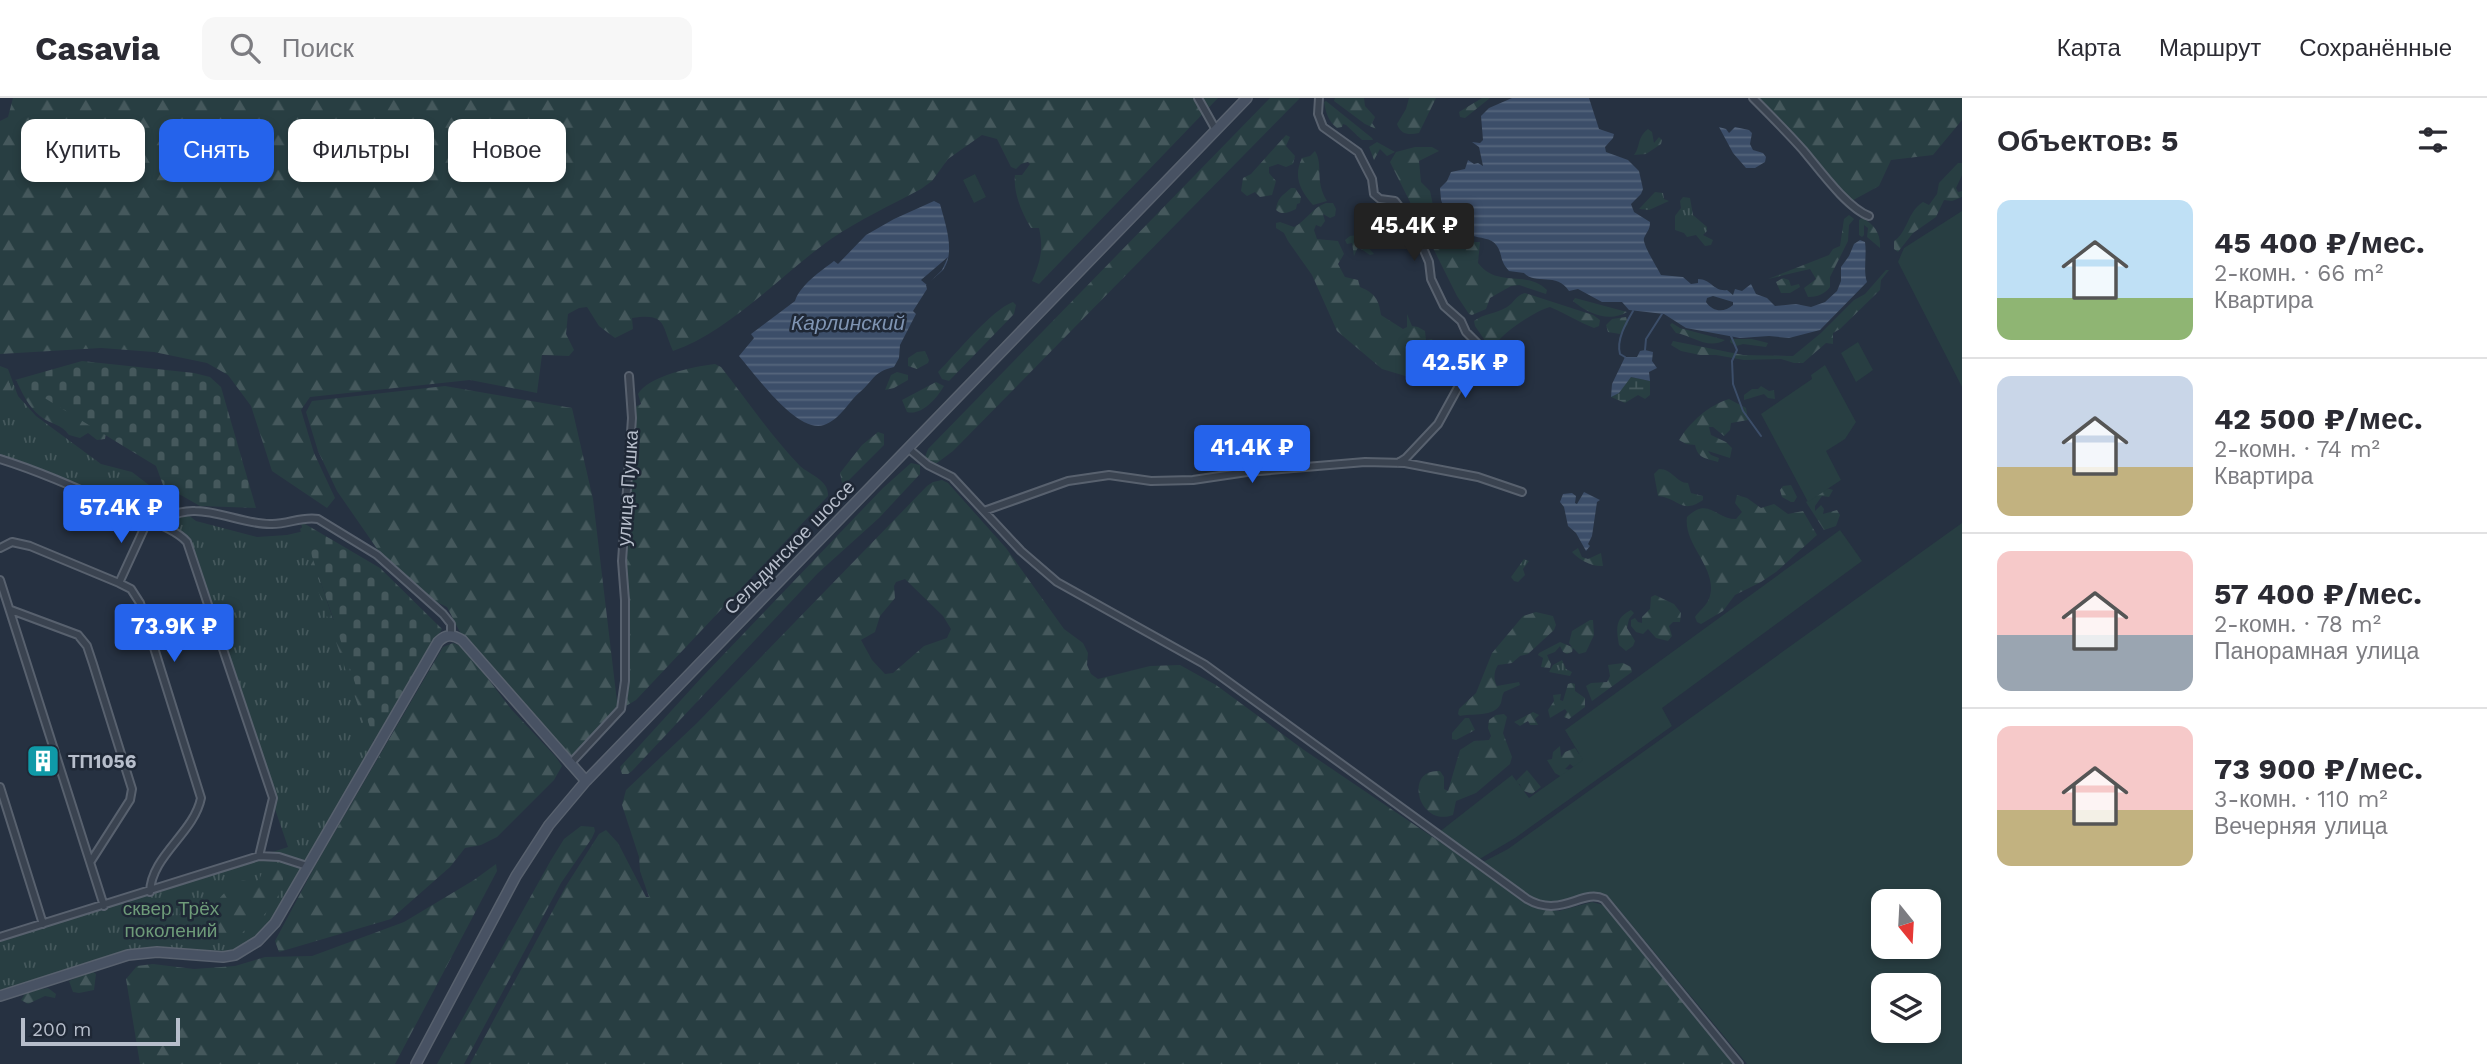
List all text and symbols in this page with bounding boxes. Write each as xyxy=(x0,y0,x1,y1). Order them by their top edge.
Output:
search box xyxy=(202,17,692,80)
text: Casavia xyxy=(35,29,160,68)
icon: search xyxy=(226,29,264,67)
text: Поиск xyxy=(282,33,354,63)
text: Карта xyxy=(2057,34,2121,62)
text: Маршрут xyxy=(2159,34,2261,62)
text: Сохранённые xyxy=(2299,34,2452,62)
chip: Купить xyxy=(21,119,145,182)
chip: Снять xyxy=(159,119,274,182)
chip: Фильтры xyxy=(288,119,434,182)
chip: Новое xyxy=(448,119,566,182)
icon: filters xyxy=(2414,121,2452,159)
text: Объектов: 5 xyxy=(1997,123,2179,158)
pin: 45.4K ₽ xyxy=(1349,204,1479,263)
text: 45.4K ₽ xyxy=(1370,212,1458,239)
text: 45 400 ₽/мес. xyxy=(2214,225,2425,260)
icon: home xyxy=(2053,228,2137,312)
text: 2-комн. · 66 m² xyxy=(2214,260,2383,287)
text: Квартира xyxy=(2214,287,2313,314)
water label: Карлинский xyxy=(791,310,905,335)
pin: 42.5K ₽ xyxy=(1400,341,1530,400)
text: 42.5K ₽ xyxy=(1422,349,1508,376)
text: 42 500 ₽/мес. xyxy=(2214,401,2423,436)
icon: home xyxy=(2053,404,2137,488)
pin: 41.4K ₽ xyxy=(1187,426,1317,485)
street label: улица Пушка xyxy=(612,429,643,547)
text: 41.4K ₽ xyxy=(1210,434,1294,461)
text: 2-комн. · 74 m² xyxy=(2214,436,2380,463)
text: Квартира xyxy=(2214,463,2313,490)
street label: Сельдинское шоссе xyxy=(719,475,859,619)
pin: 57.4K ₽ xyxy=(56,486,186,545)
text: 57.4K ₽ xyxy=(79,494,163,521)
text: 57 400 ₽/мес. xyxy=(2214,576,2422,611)
icon: home xyxy=(2053,579,2137,663)
pin: 73.9K ₽ xyxy=(109,604,239,664)
text: 2-комн. · 78 m² xyxy=(2214,611,2381,638)
text: 73.9K ₽ xyxy=(131,613,217,640)
text: Панорамная улица xyxy=(2214,638,2419,665)
building icon: ТП1056 xyxy=(24,742,62,780)
place label: ТП1056 xyxy=(68,750,137,773)
text: 73 900 ₽/мес. xyxy=(2214,751,2423,786)
icon: home xyxy=(2053,754,2137,838)
text: 3-комн. · 110 m² xyxy=(2214,786,2388,813)
text: Вечерняя улица xyxy=(2214,813,2388,840)
north arrow xyxy=(1871,889,1941,959)
map controls xyxy=(1871,889,1941,1043)
park label: сквер Трёх поколений xyxy=(123,897,220,942)
button: layers xyxy=(1871,973,1941,1043)
scale bar xyxy=(21,1015,180,1047)
text: 200 m xyxy=(32,1018,91,1041)

